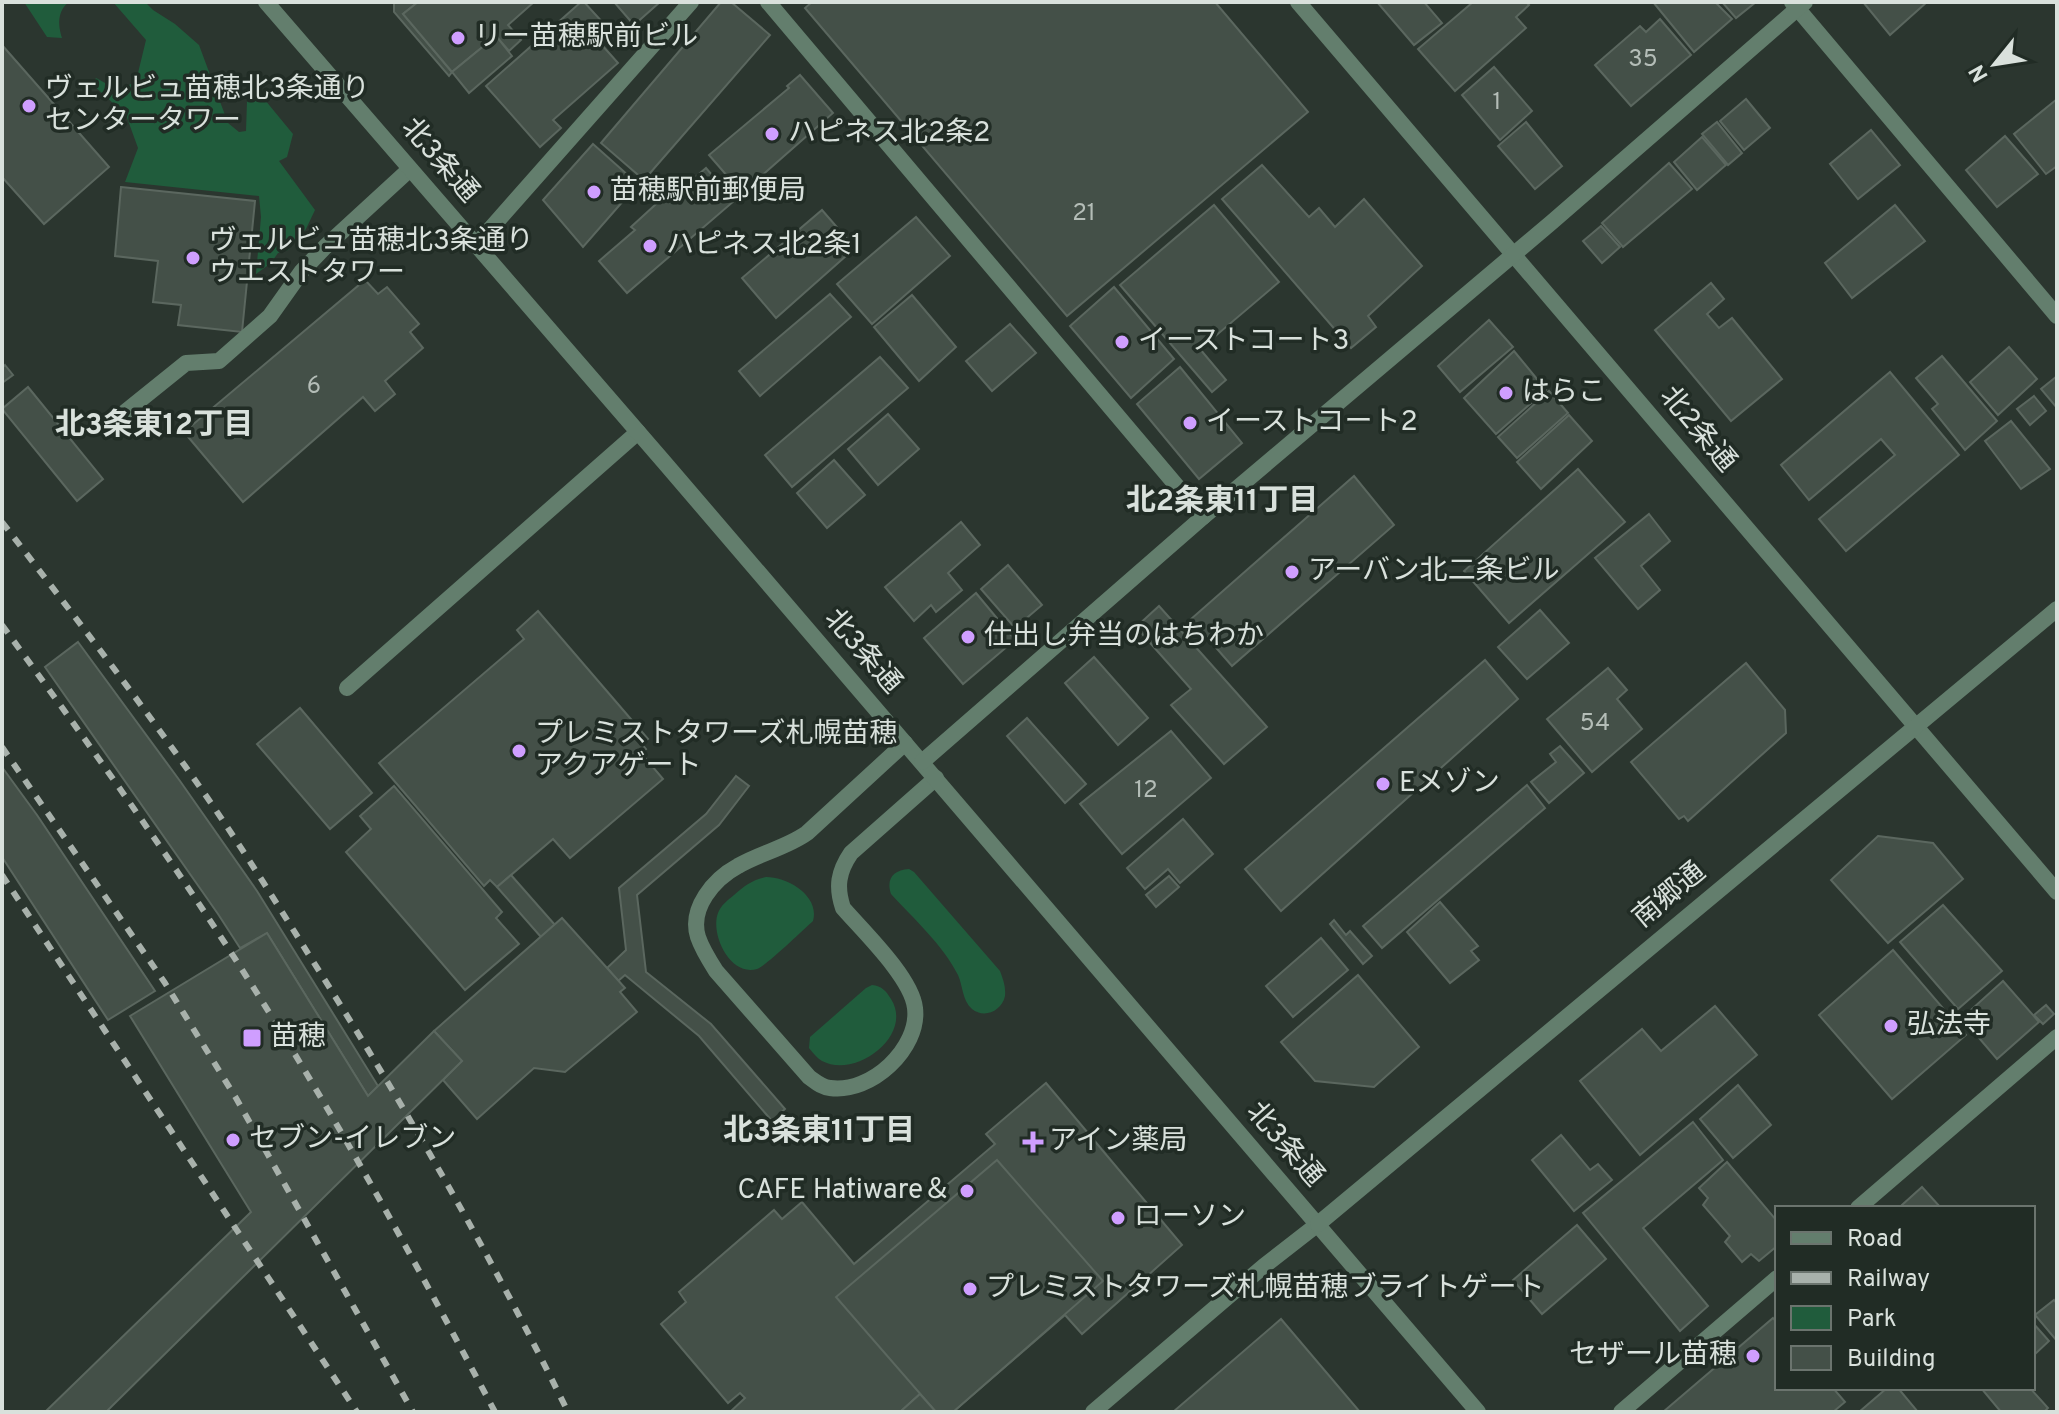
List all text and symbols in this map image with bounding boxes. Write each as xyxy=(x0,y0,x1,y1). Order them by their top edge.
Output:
place label: リー苗穂駅前ビル xyxy=(474,20,698,56)
north arrow xyxy=(1955,24,2035,104)
marker: リー苗穂駅前ビル xyxy=(449,29,467,47)
house number: 35 xyxy=(1628,45,1658,75)
text: N xyxy=(1964,59,1995,86)
place label: ヴェルビュ苗穂北3条通り センタータワー xyxy=(45,72,370,140)
house number: 1 xyxy=(1493,88,1501,118)
marker: ヴェルビュ苗穂北3条通り センタータワー xyxy=(20,97,38,115)
street label: 北3条通 xyxy=(392,111,486,211)
place label: ハピネス北2条2 xyxy=(788,116,990,152)
marker: ハピネス北2条2 xyxy=(763,125,781,143)
place label: 苗穂駅前郵便局 xyxy=(610,174,806,210)
marker: 苗穂駅前郵便局 xyxy=(585,183,603,201)
house number: 21 xyxy=(1072,199,1096,229)
place label: ヴェルビュ苗穂北3条通り ウエストタワー xyxy=(209,224,534,292)
place label: ハピネス北2条1 xyxy=(666,228,862,264)
marker: ハピネス北2条1 xyxy=(641,237,659,255)
marker: ヴェルビュ苗穂北3条通り ウエストタワー xyxy=(184,249,202,267)
place label: イーストコート3 xyxy=(1138,324,1349,360)
marker: イーストコート3 xyxy=(1113,333,1131,351)
house number: 6 xyxy=(307,372,321,402)
place label: はらこ xyxy=(1522,375,1606,411)
street label: 北2条通 xyxy=(1651,380,1743,480)
marker: はらこ xyxy=(1497,384,1515,402)
place label: イーストコート2 xyxy=(1206,405,1418,441)
district label: 北3条東12丁目 xyxy=(55,408,253,445)
marker: イーストコート2 xyxy=(1181,414,1199,432)
district label: 北2条東11丁目 xyxy=(1126,484,1318,521)
place label: アーバン北二条ビル xyxy=(1308,554,1559,590)
marker: アーバン北二条ビル xyxy=(1283,563,1301,581)
street label: 北3条通 xyxy=(815,602,909,702)
place label: 仕出し弁当のはちわか xyxy=(984,619,1264,655)
marker: 仕出し弁当のはちわか xyxy=(959,628,977,646)
house number: 54 xyxy=(1580,709,1610,739)
place label: プレミストタワーズ札幌苗穂 アクアゲート xyxy=(535,717,898,785)
marker: プレミストタワーズ札幌苗穂 アクアゲート xyxy=(510,742,528,760)
place label: Eメゾン xyxy=(1399,766,1500,802)
marker: Eメゾン xyxy=(1374,775,1392,793)
house number: 12 xyxy=(1134,776,1158,806)
street label: 南郷通 xyxy=(1626,855,1714,937)
place label: 弘法寺 xyxy=(1907,1008,1991,1044)
marker: 弘法寺 xyxy=(1882,1017,1900,1035)
place label: 苗穂 xyxy=(270,1020,326,1056)
marker: 苗穂 xyxy=(241,1027,263,1049)
street label: 北3条通 xyxy=(1237,1095,1331,1195)
district label: 北3条東11丁目 xyxy=(723,1114,915,1151)
place label: セブン-イレブン xyxy=(249,1122,456,1158)
place label: アイン薬局 xyxy=(1049,1124,1188,1160)
marker: セブン-イレブン xyxy=(224,1131,242,1149)
marker: アイン薬局 xyxy=(1024,1133,1042,1151)
place label: CAFE Hatiware＆ xyxy=(738,1173,951,1209)
marker: CAFE Hatiware＆ xyxy=(958,1182,976,1200)
place label: ローソン xyxy=(1134,1200,1246,1236)
legend xyxy=(1775,1206,2035,1390)
marker: ローソン xyxy=(1109,1209,1127,1227)
text: Road xyxy=(1847,1225,1903,1255)
text: Railway xyxy=(1847,1265,1930,1295)
place label: プレミストタワーズ札幌苗穂ブライトゲート xyxy=(986,1271,1545,1307)
marker: プレミストタワーズ札幌苗穂ブライトゲート xyxy=(961,1280,979,1298)
text: Park xyxy=(1847,1305,1897,1335)
place label: セザール苗穂 xyxy=(1569,1338,1737,1374)
text: Building xyxy=(1847,1345,1936,1375)
marker: セザール苗穂 xyxy=(1744,1347,1762,1365)

